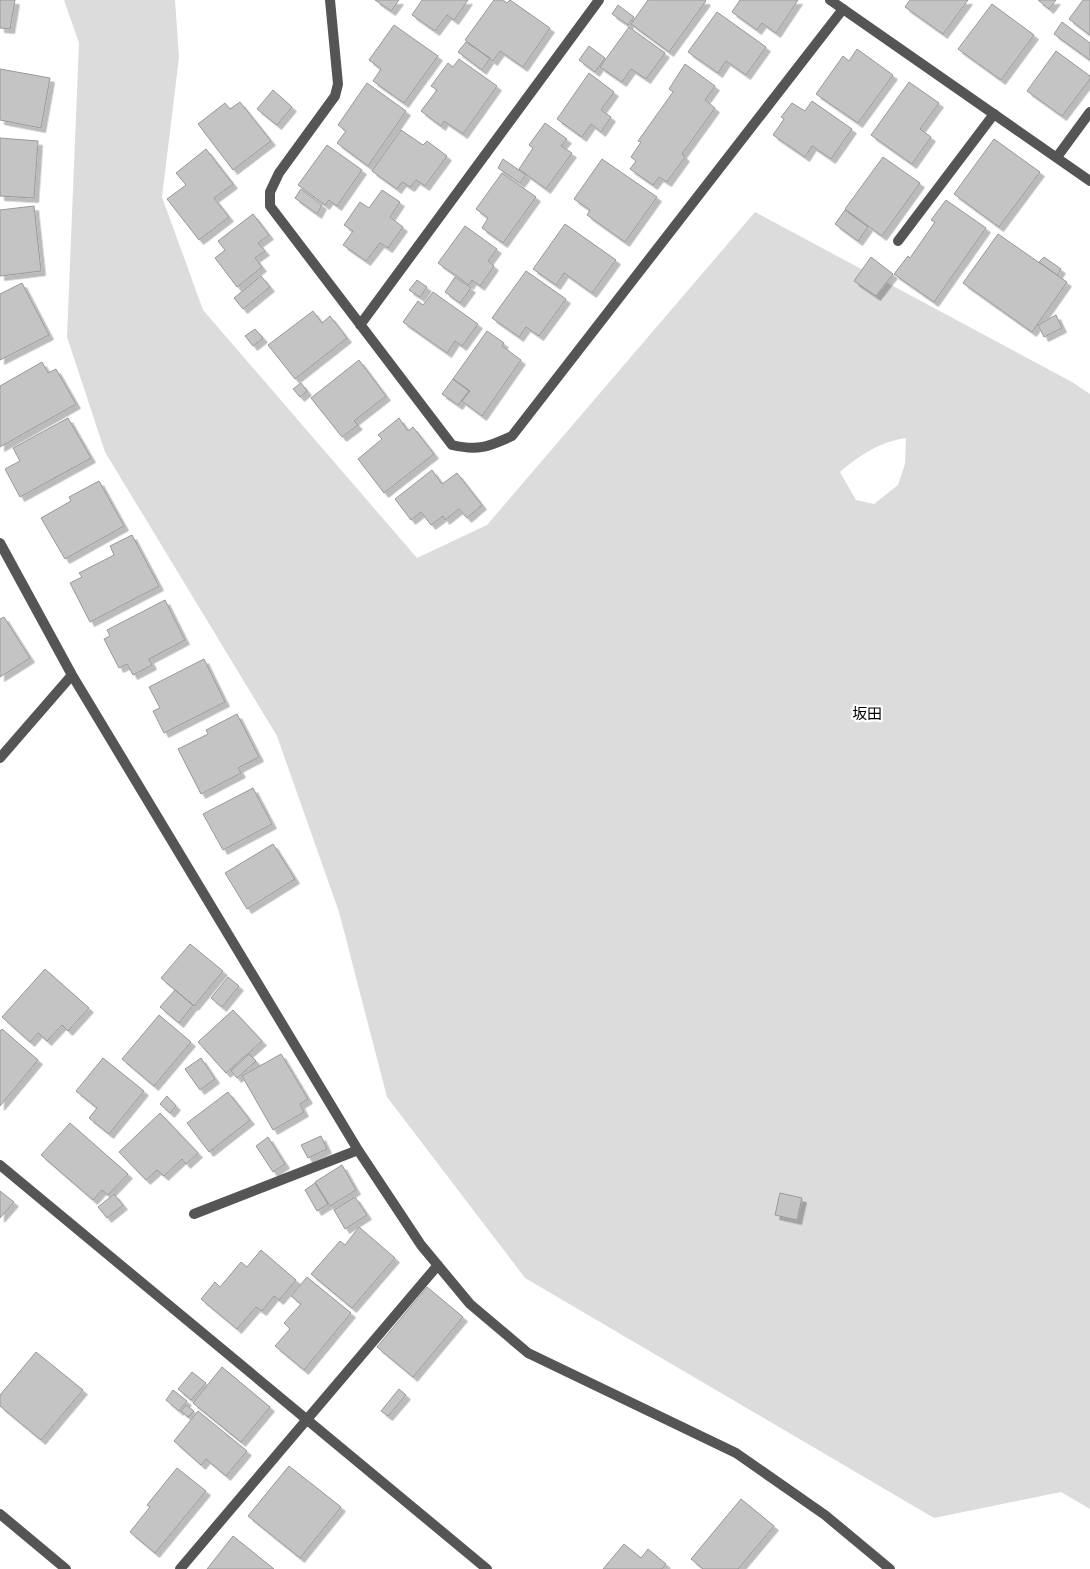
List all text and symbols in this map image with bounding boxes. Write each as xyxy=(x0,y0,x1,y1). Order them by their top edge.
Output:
district label: 坂田 xyxy=(852,705,882,723)

